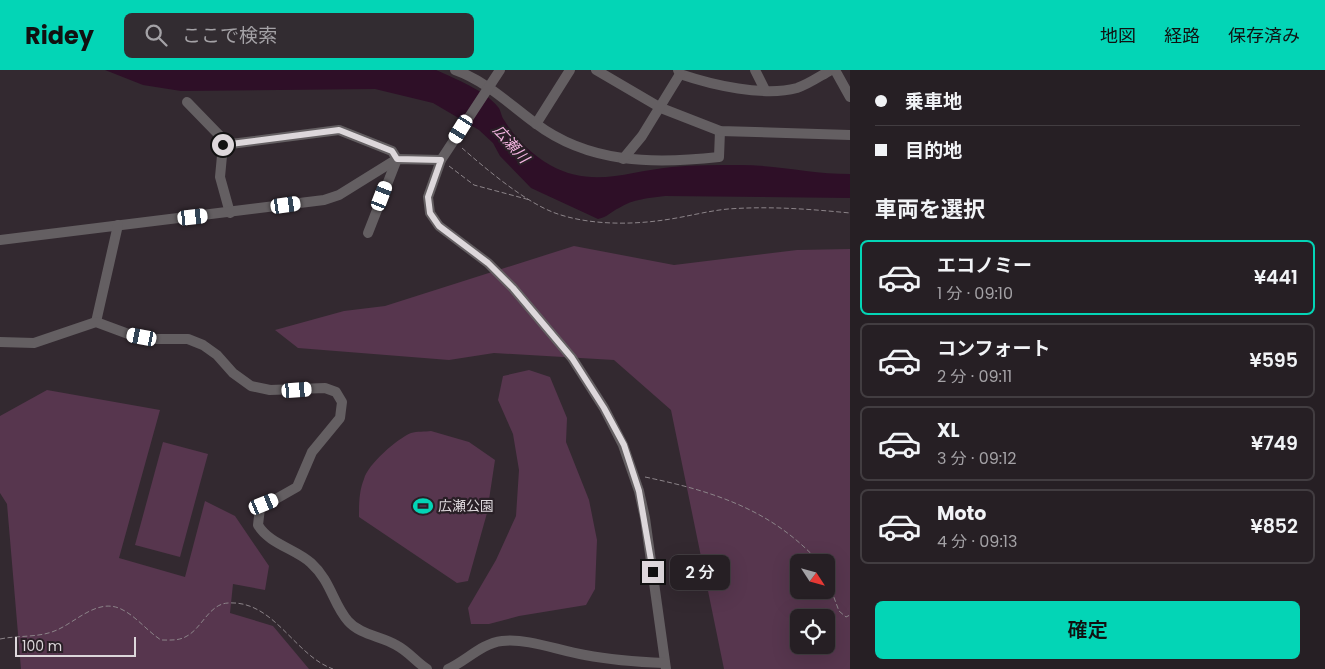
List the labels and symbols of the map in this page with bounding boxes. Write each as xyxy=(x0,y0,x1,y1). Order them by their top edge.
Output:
car xyxy=(446,112,475,146)
water label: 広瀬川 xyxy=(489,120,536,169)
route start xyxy=(212,134,234,156)
car xyxy=(369,179,394,213)
car xyxy=(270,195,301,215)
car xyxy=(177,208,208,226)
car xyxy=(125,327,158,347)
car xyxy=(281,381,312,399)
car xyxy=(247,491,280,517)
sports icon: 広瀬公園 xyxy=(412,495,434,517)
place label: 広瀬公園 xyxy=(438,496,494,516)
callout: 2 分 xyxy=(670,554,730,590)
north arrow xyxy=(790,554,835,599)
route end xyxy=(642,561,664,583)
scale bar xyxy=(15,634,136,657)

